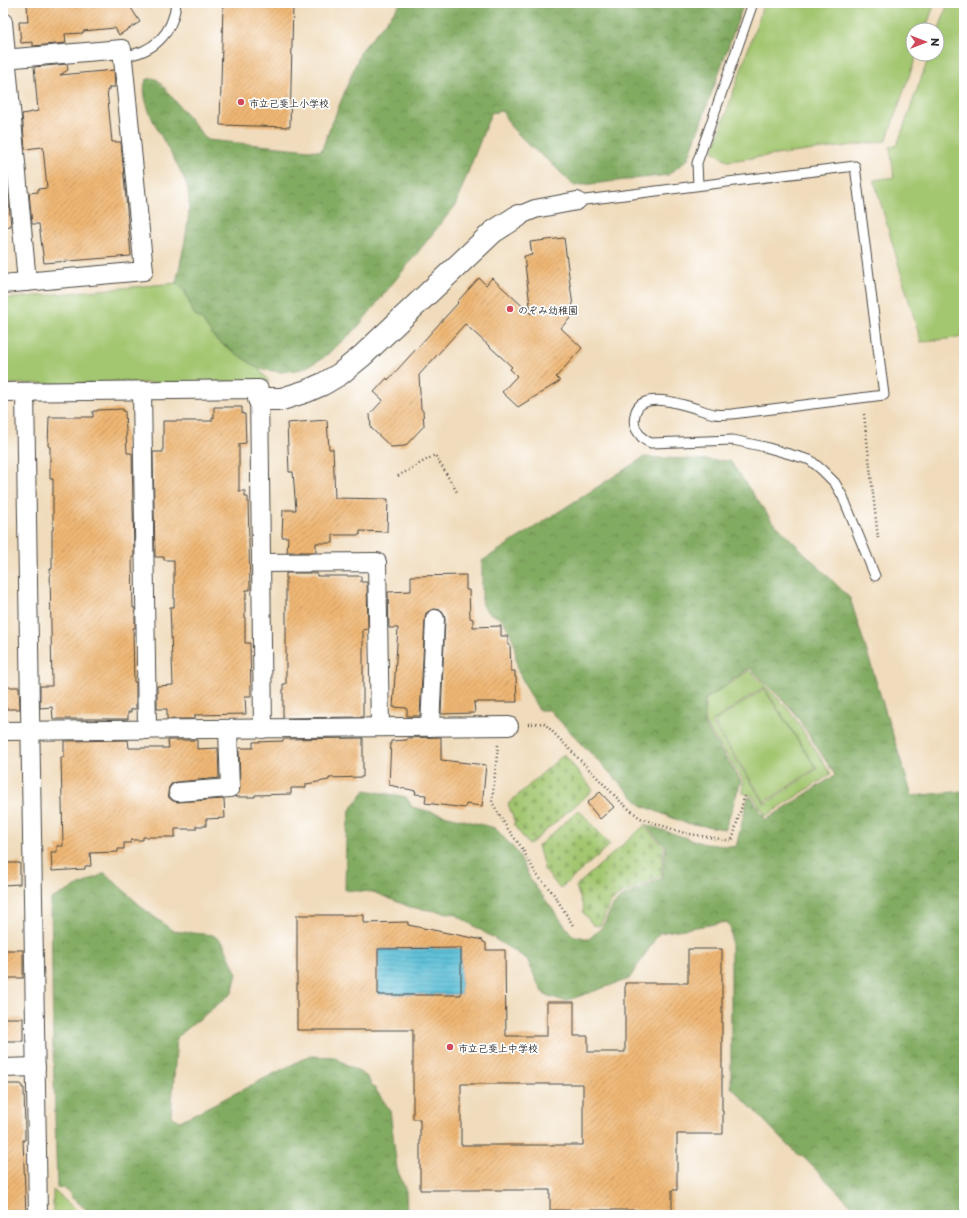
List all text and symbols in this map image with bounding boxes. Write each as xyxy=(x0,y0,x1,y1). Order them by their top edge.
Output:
north arrow xyxy=(905,22,945,62)
text: N xyxy=(927,38,944,47)
place label: 市立己斐上小学校 xyxy=(249,95,329,110)
marker: 市立己斐上小学校 xyxy=(236,97,246,107)
place label: のぞみ幼稚園 xyxy=(518,302,578,317)
marker: のぞみ幼稚園 xyxy=(505,304,515,314)
place label: 市立己斐上中学校 xyxy=(458,1040,538,1055)
marker: 市立己斐上中学校 xyxy=(445,1042,455,1052)

